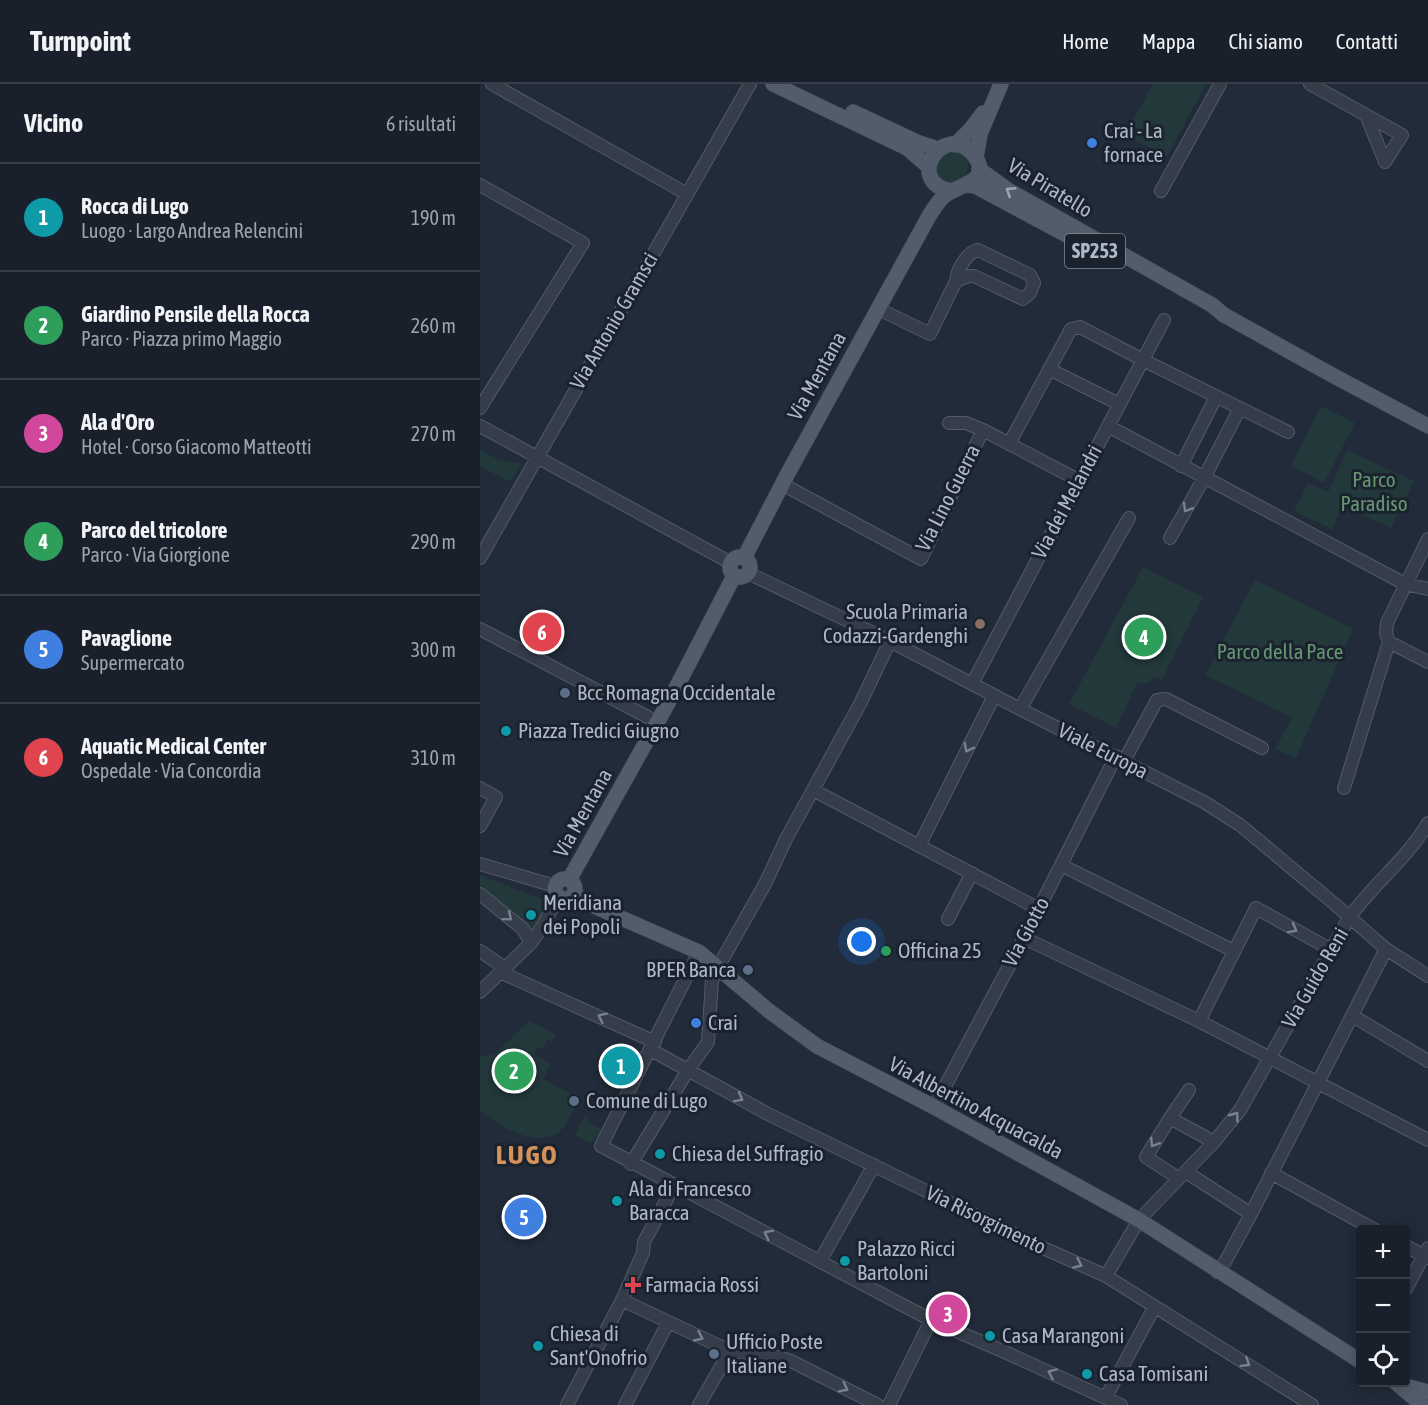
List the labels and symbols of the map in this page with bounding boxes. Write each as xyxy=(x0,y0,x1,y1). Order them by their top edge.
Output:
place label: Crai - La fornace xyxy=(1104,118,1163,166)
marker: Crai - La fornace xyxy=(1085,136,1099,150)
street label: Via Piratello xyxy=(1004,153,1097,222)
one-way arrow xyxy=(1006,187,1017,198)
road number: SP253 xyxy=(1065,234,1125,268)
street label: Via Antonio Gramsci xyxy=(564,248,662,393)
street label: Via Mentana xyxy=(782,327,850,424)
street label: Via Lino Guerra xyxy=(910,440,984,555)
street label: Via dei Melandri xyxy=(1026,441,1106,562)
park label: Parco Paradiso xyxy=(1340,467,1408,515)
one-way arrow xyxy=(1183,502,1194,512)
place label: Scuola Primaria Codazzi-Gardenghi xyxy=(823,599,968,647)
pin: 6 xyxy=(522,610,562,654)
pin: 4 xyxy=(1124,614,1164,660)
marker: Scuola Primaria Codazzi-Gardenghi xyxy=(973,617,987,631)
park label: Parco della Pace xyxy=(1217,639,1343,663)
place label: Bcc Romagna Occidentale xyxy=(577,680,776,704)
marker: Bcc Romagna Occidentale xyxy=(558,686,572,700)
street label: Viale Europa xyxy=(1055,717,1152,783)
place label: Piazza Tredici Giugno xyxy=(518,718,679,742)
marker: Piazza Tredici Giugno xyxy=(499,724,513,738)
one-way arrow xyxy=(963,742,975,753)
street label: Via Mentana xyxy=(548,764,616,861)
place label: Meridiana dei Popoli xyxy=(543,890,622,938)
street label: Via Giotto xyxy=(997,893,1053,970)
marker: Meridiana dei Popoli xyxy=(524,908,538,922)
one-way arrow xyxy=(501,909,512,920)
one-way arrow xyxy=(1287,922,1297,933)
street label: Via Guido Reni xyxy=(1276,923,1352,1032)
your location xyxy=(847,927,876,956)
place label: Officina 25 xyxy=(898,938,982,962)
marker: Officina 25 xyxy=(879,944,893,958)
place label: BPER Banca xyxy=(646,957,736,981)
marker: BPER Banca xyxy=(741,963,755,977)
place label: Crai xyxy=(708,1010,738,1034)
one-way arrow xyxy=(597,1013,608,1024)
marker: Crai xyxy=(689,1016,703,1030)
pin: 1 xyxy=(602,1044,640,1088)
pin: 2 xyxy=(495,1048,534,1094)
street label: Via Albertino Acquacalda xyxy=(885,1051,1068,1163)
place label: Comune di Lugo xyxy=(586,1088,708,1112)
one-way arrow xyxy=(733,1091,743,1102)
marker: Comune di Lugo xyxy=(567,1094,581,1108)
one-way arrow xyxy=(1227,1111,1238,1122)
one-way arrow xyxy=(1150,1137,1162,1147)
district label: LUGO xyxy=(496,1139,558,1170)
place label: Chiesa del Suffragio xyxy=(672,1141,824,1165)
marker: Chiesa del Suffragio xyxy=(653,1147,667,1161)
place label: Ala di Francesco Baracca xyxy=(629,1176,751,1224)
street label: Via Risorgimento xyxy=(923,1180,1050,1258)
pin: 5 xyxy=(504,1194,543,1240)
marker: Ala di Francesco Baracca xyxy=(610,1194,624,1208)
one-way arrow xyxy=(763,1230,774,1242)
place label: Palazzo Ricci Bartoloni xyxy=(857,1236,955,1284)
marker: Palazzo Ricci Bartoloni xyxy=(838,1254,852,1268)
one-way arrow xyxy=(1072,1256,1083,1268)
place label: Farmacia Rossi xyxy=(645,1272,759,1296)
marker: Farmacia Rossi xyxy=(626,1278,640,1292)
pin: 3 xyxy=(928,1292,968,1336)
place label: Chiesa di Sant'Onofrio xyxy=(550,1321,647,1369)
place label: Casa Marangoni xyxy=(1002,1323,1124,1347)
place label: Ufficio Poste Italiane xyxy=(726,1329,823,1377)
marker: Casa Marangoni xyxy=(983,1329,997,1343)
one-way arrow xyxy=(693,1330,704,1342)
marker: Chiesa di Sant'Onofrio xyxy=(531,1339,545,1353)
marker: Ufficio Poste Italiane xyxy=(707,1347,721,1361)
one-way arrow xyxy=(1240,1356,1250,1368)
place label: Casa Tomisani xyxy=(1099,1361,1208,1385)
marker: Casa Tomisani xyxy=(1080,1367,1094,1381)
one-way arrow xyxy=(1048,1368,1059,1380)
one-way arrow xyxy=(838,1381,849,1392)

